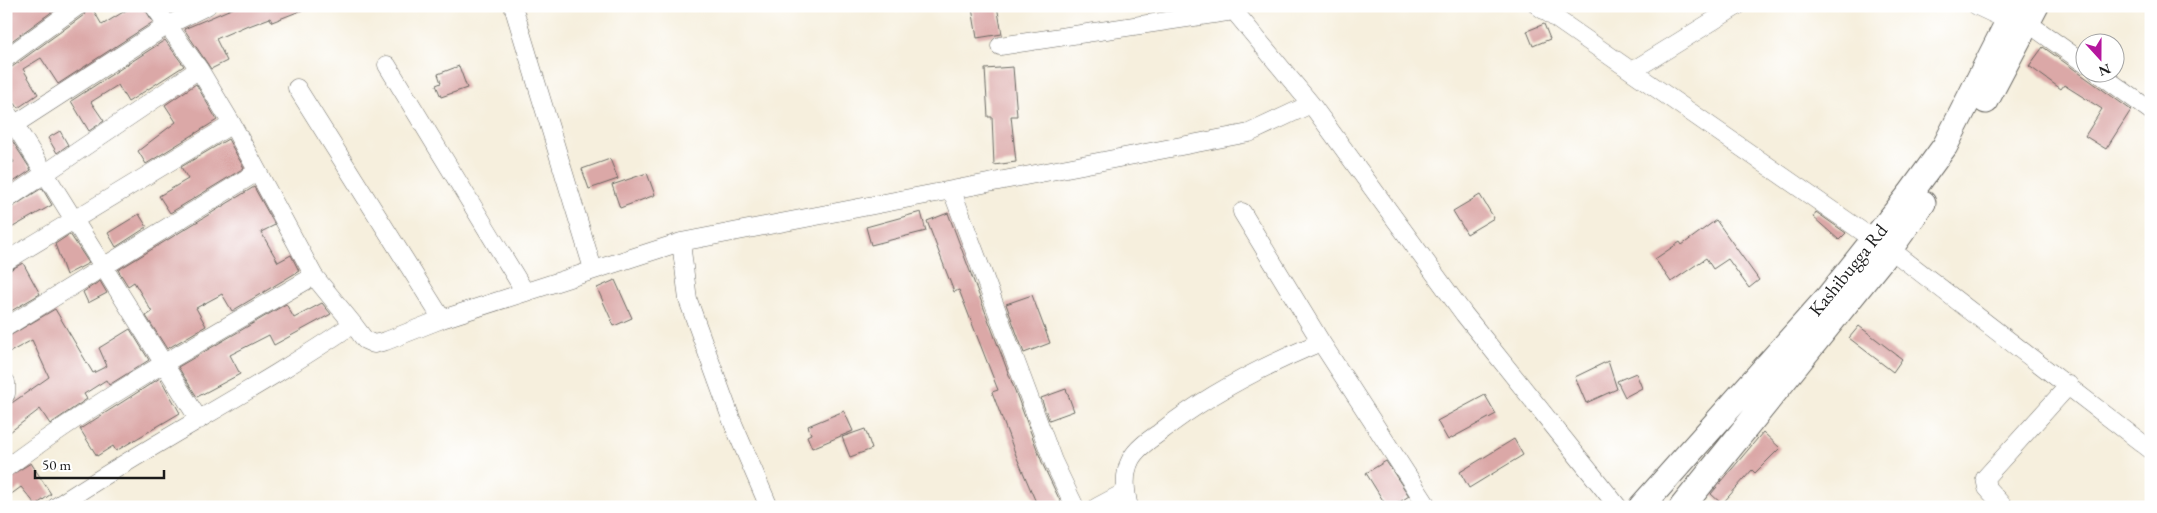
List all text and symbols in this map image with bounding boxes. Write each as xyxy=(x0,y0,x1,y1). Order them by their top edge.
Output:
north arrow xyxy=(2074,32,2124,82)
text: N xyxy=(2096,60,2113,81)
street label: Kashibugga Rd xyxy=(1803,218,1893,321)
scale bar xyxy=(35,448,164,480)
text: 50 m xyxy=(42,455,71,474)

